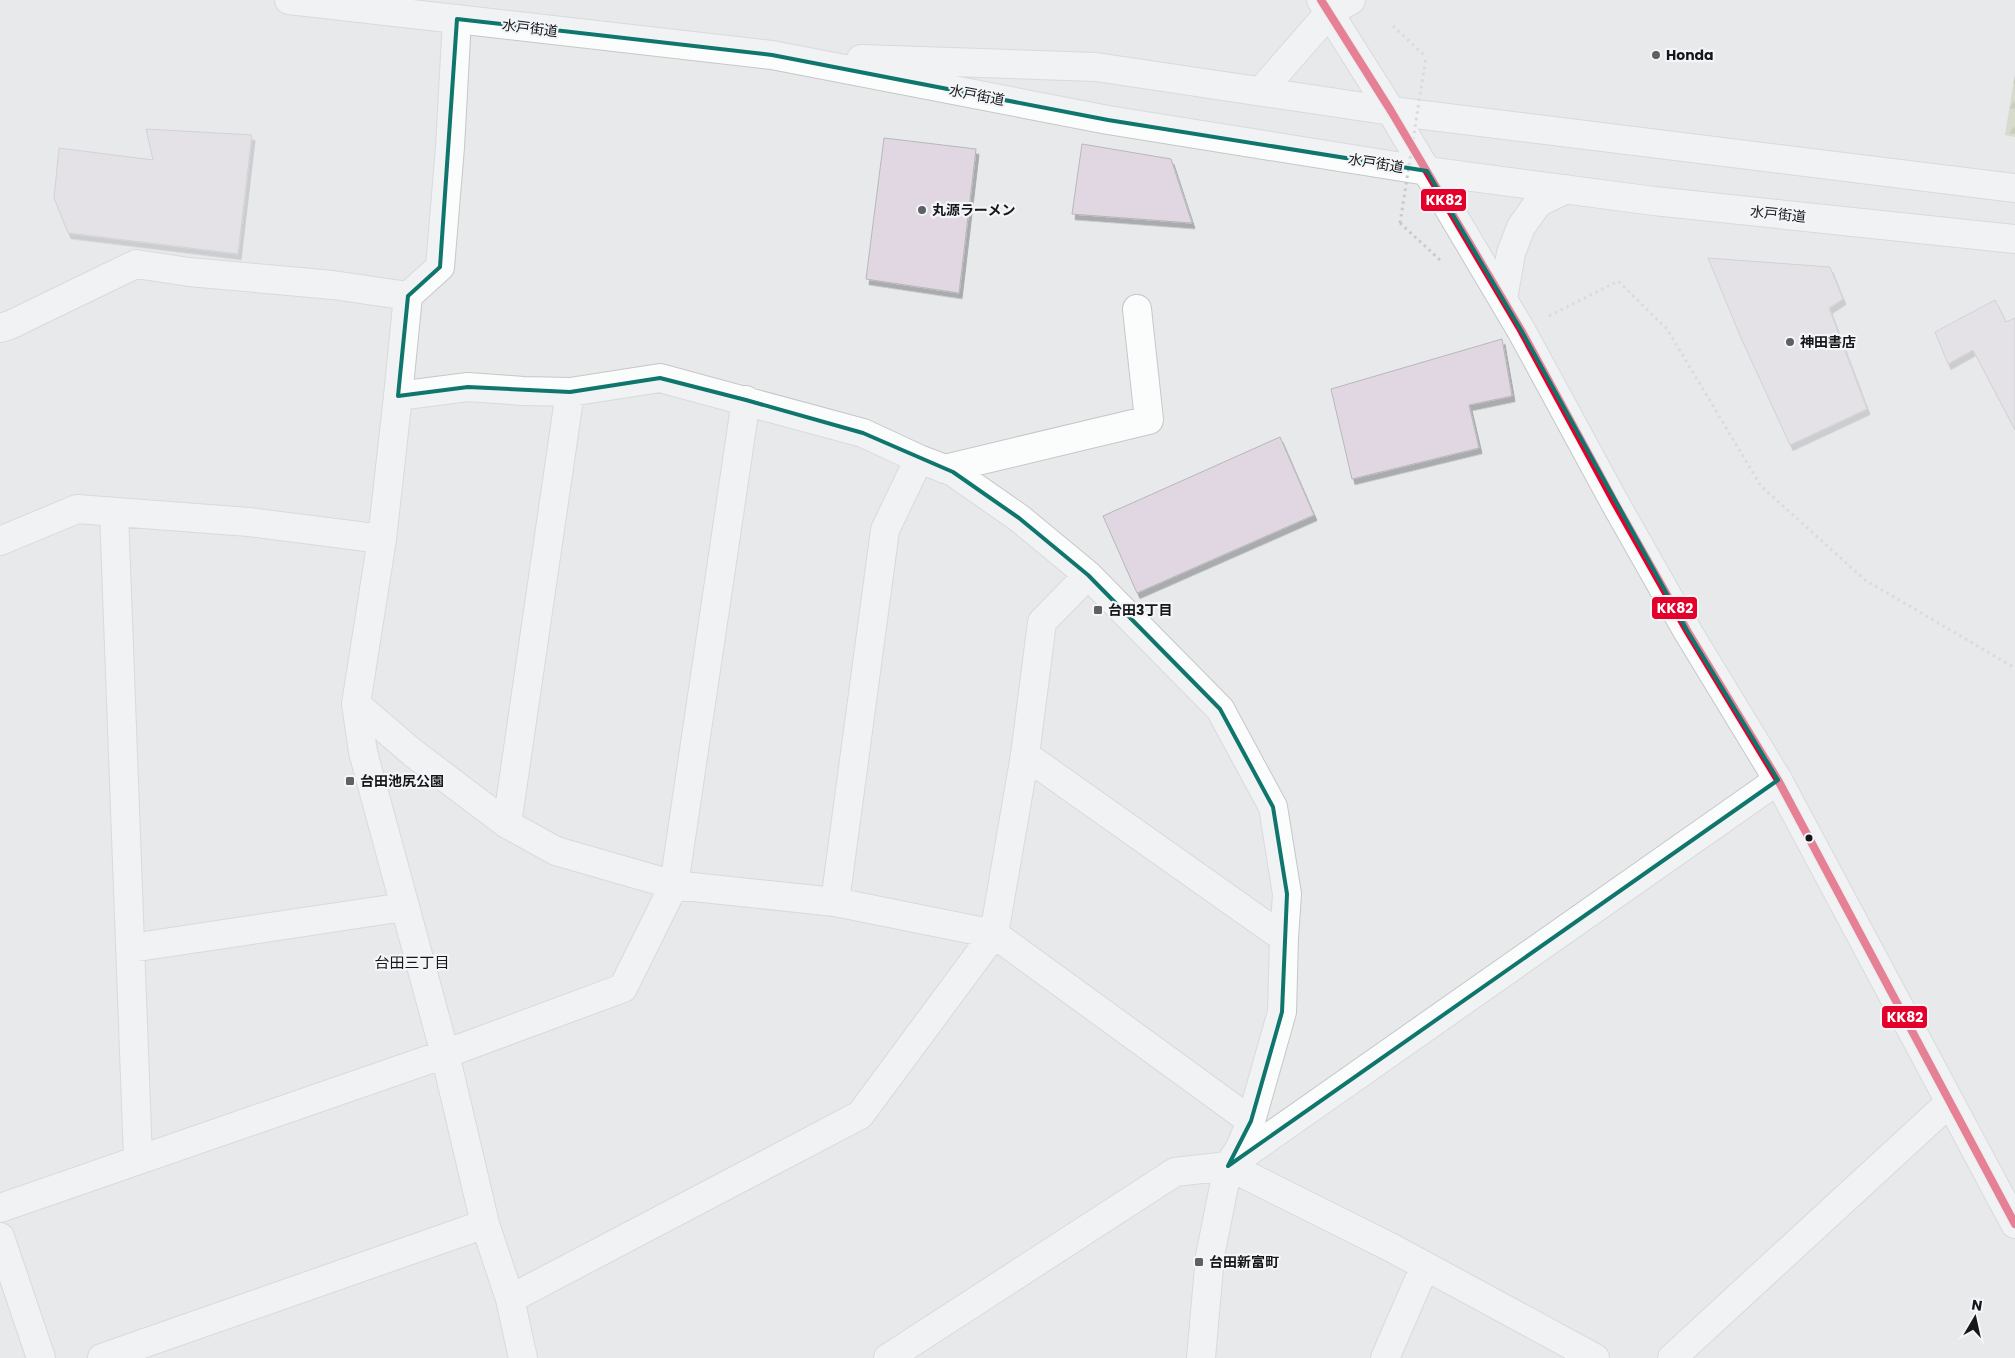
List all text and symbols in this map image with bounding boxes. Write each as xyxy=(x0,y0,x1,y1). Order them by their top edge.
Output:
street label: 水戸街道 xyxy=(501,15,559,41)
place label: Honda xyxy=(1666,45,1714,65)
marker: Honda xyxy=(1650,49,1662,61)
street label: 水戸街道 xyxy=(948,80,1006,110)
street label: 水戸街道 xyxy=(1347,149,1405,177)
line badge: KK82 xyxy=(1420,188,1467,212)
text: KK82 xyxy=(1426,190,1462,210)
place label: 丸源ラーメン xyxy=(932,200,1015,220)
street label: 水戸街道 xyxy=(1749,201,1807,227)
marker: 丸源ラーメン xyxy=(916,204,928,216)
place label: 神田書店 xyxy=(1800,332,1856,352)
marker: 神田書店 xyxy=(1784,336,1796,348)
line badge: KK82 xyxy=(1651,596,1698,620)
text: KK82 xyxy=(1657,598,1693,618)
place label: 台田3丁目 xyxy=(1108,600,1172,620)
marker: 台田3丁目 xyxy=(1092,604,1104,616)
place label: 台田池尻公園 xyxy=(360,771,444,791)
marker: 台田池尻公園 xyxy=(344,775,356,787)
unlabelled marker xyxy=(1804,833,1814,843)
district label: 台田三丁目 xyxy=(374,952,450,973)
line badge: KK82 xyxy=(1881,1005,1928,1029)
text: KK82 xyxy=(1887,1007,1923,1027)
place label: 台田新富町 xyxy=(1209,1252,1279,1272)
marker: 台田新富町 xyxy=(1193,1256,1205,1268)
north arrow xyxy=(1950,1293,2000,1343)
text: N xyxy=(1970,1294,1984,1316)

